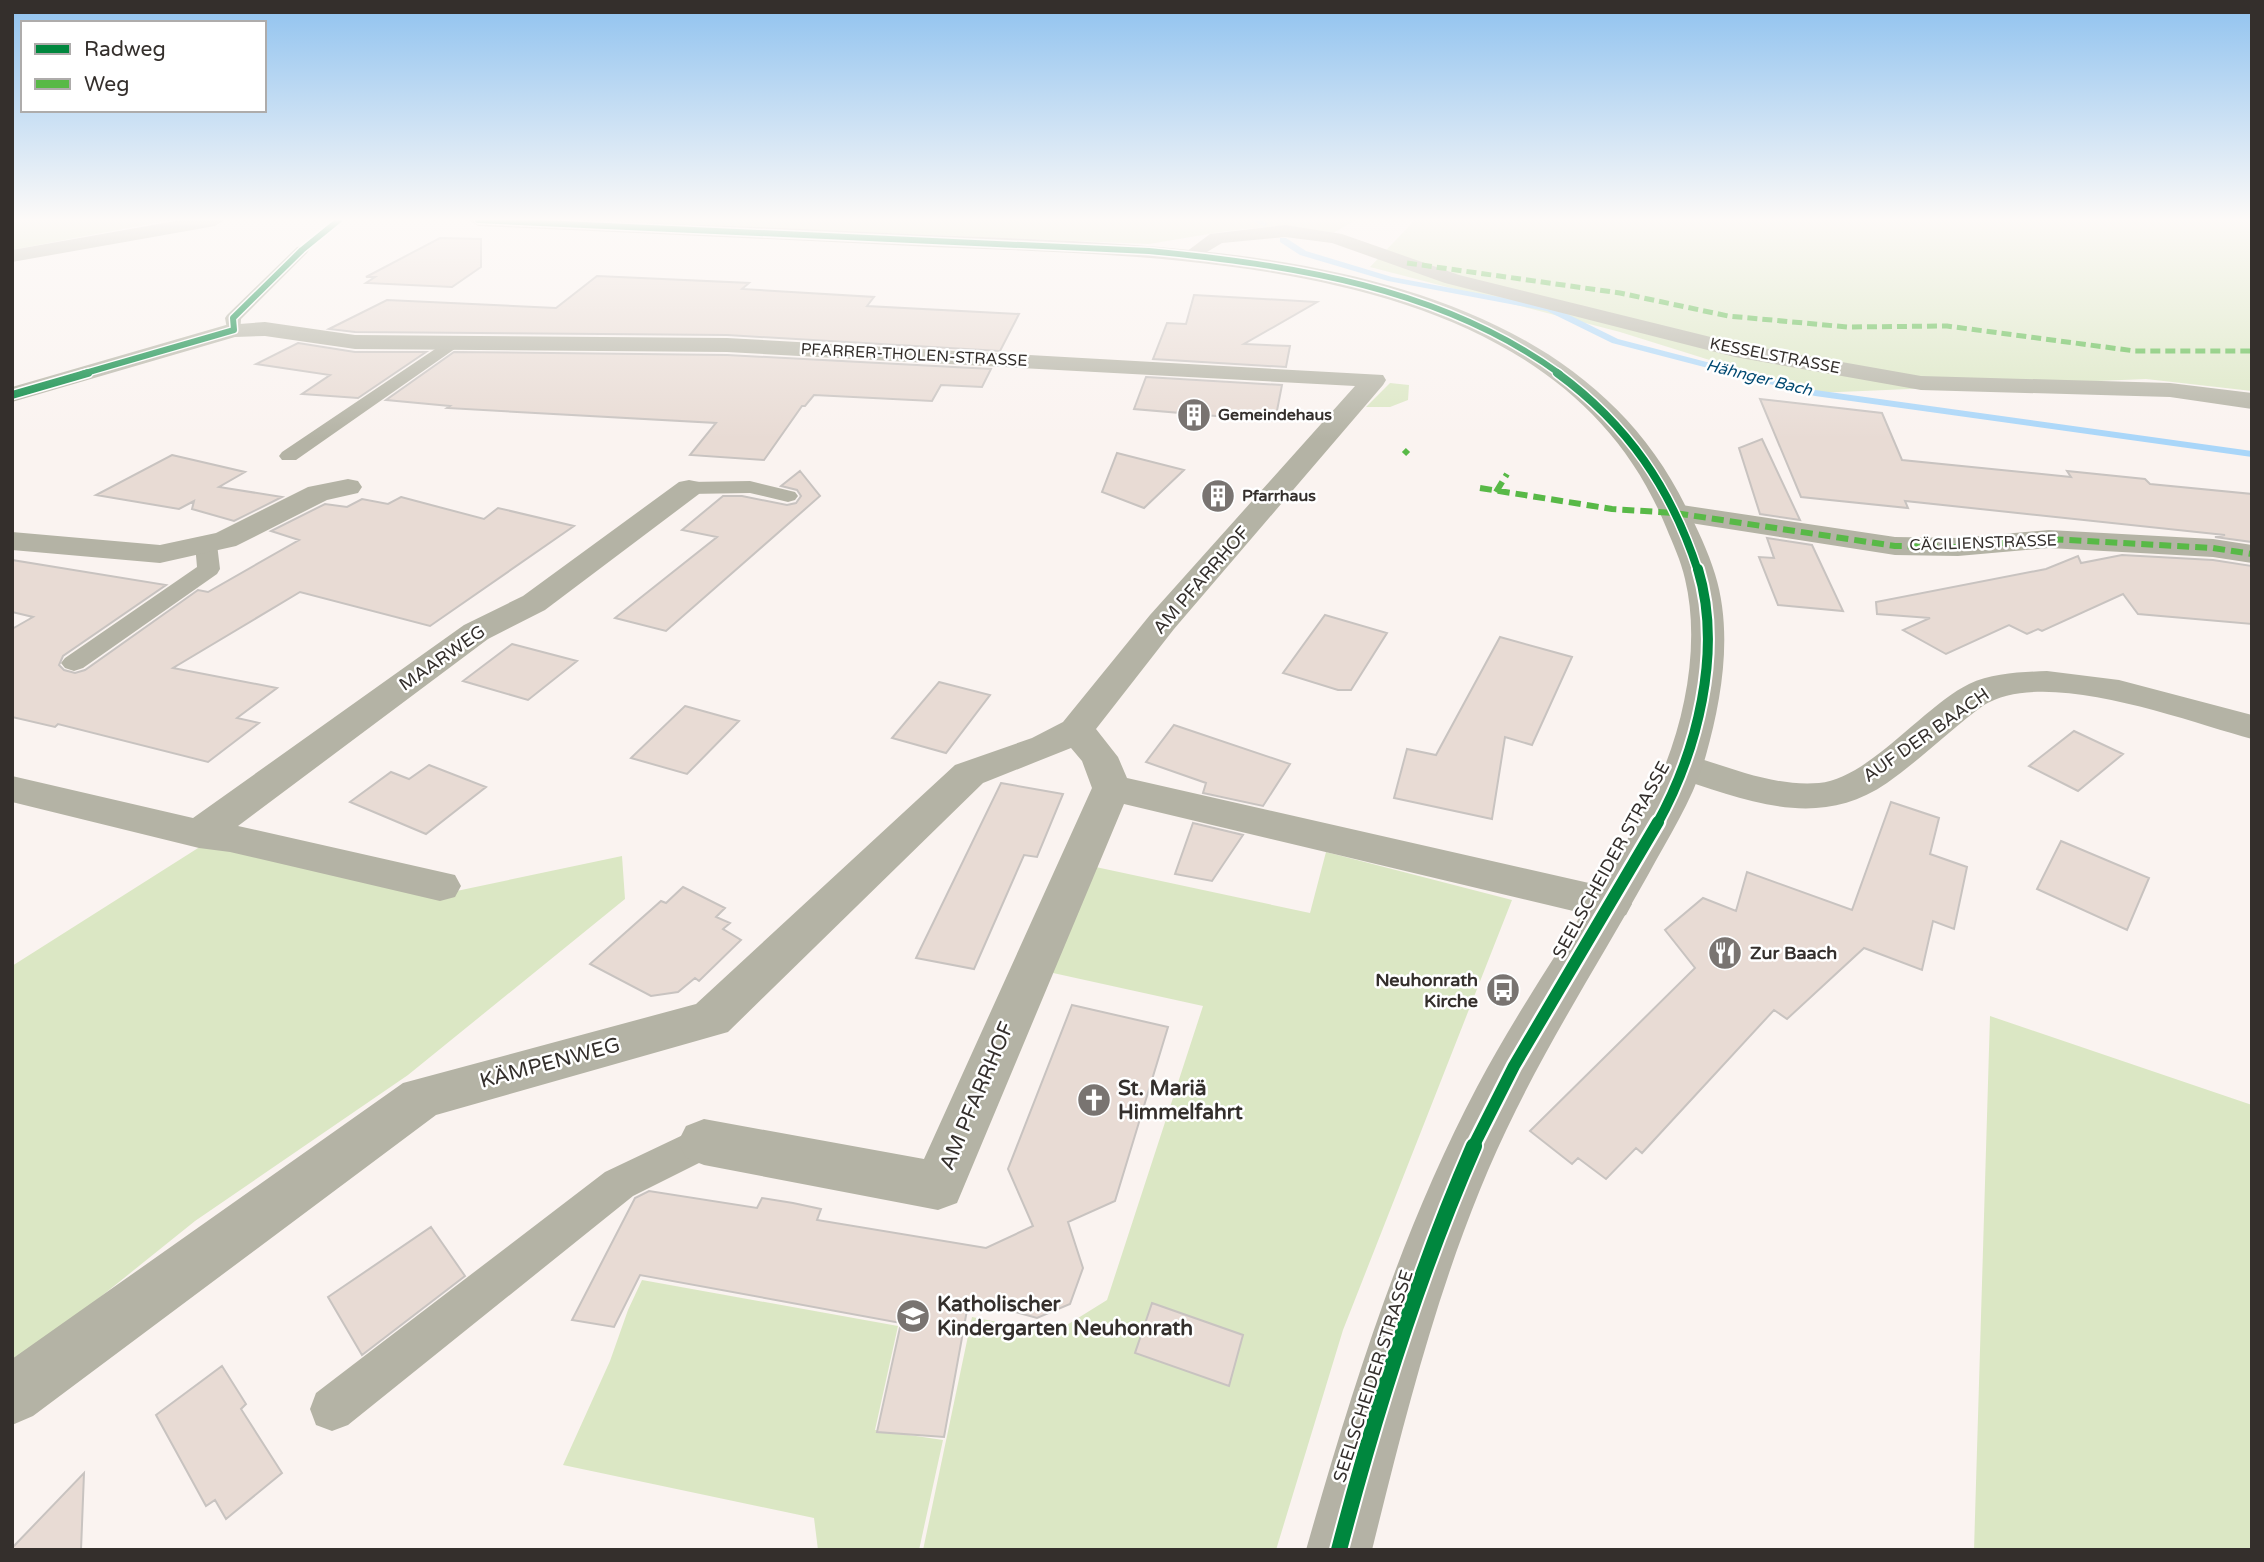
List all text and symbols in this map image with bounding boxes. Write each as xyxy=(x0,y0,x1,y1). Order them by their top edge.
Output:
legend xyxy=(21,21,266,112)
text: Radweg xyxy=(84,37,166,62)
text: Weg xyxy=(84,72,129,97)
street label: KESSELSTRASSE xyxy=(1708,334,1842,378)
street label: PFARRER-THOLEN-STRASSE xyxy=(800,339,1028,371)
water label: Hähnger Bach xyxy=(1704,355,1815,401)
building icon: Gemeindehaus xyxy=(1175,396,1213,434)
place label: Gemeindehaus xyxy=(1218,405,1332,425)
building icon: Pfarrhaus xyxy=(1199,477,1237,515)
place label: Pfarrhaus xyxy=(1242,486,1316,506)
street label: AM PFARRHOF xyxy=(1148,521,1254,638)
street label: CÄCILIENSTRASSE xyxy=(1909,530,2057,556)
street label: MAARWEG xyxy=(395,620,489,696)
street label: AUF DER BAACH xyxy=(1858,683,1994,787)
street label: SEELSCHEIDER STRASSE xyxy=(1548,758,1674,962)
restaurant icon: Zur Baach xyxy=(1706,934,1744,972)
place label: Zur Baach xyxy=(1750,942,1837,964)
place label: Neuhonrath Kirche xyxy=(1375,969,1478,1012)
bus stop icon: Neuhonrath Kirche xyxy=(1484,971,1522,1009)
street label: AM PFARRHOF xyxy=(935,1018,1020,1174)
street label: KÄMPENWEG xyxy=(477,1032,623,1094)
place label: St. Mariä Himmelfahrt xyxy=(1118,1076,1243,1125)
church icon: St. Mariä Himmelfahrt xyxy=(1075,1081,1113,1119)
street label: SEELSCHEIDER STRASSE xyxy=(1328,1267,1418,1485)
place label: Katholischer Kindergarten Neuhonrath xyxy=(937,1292,1193,1341)
school or university icon: Katholischer Kindergarten Neuhonrath xyxy=(894,1297,932,1335)

